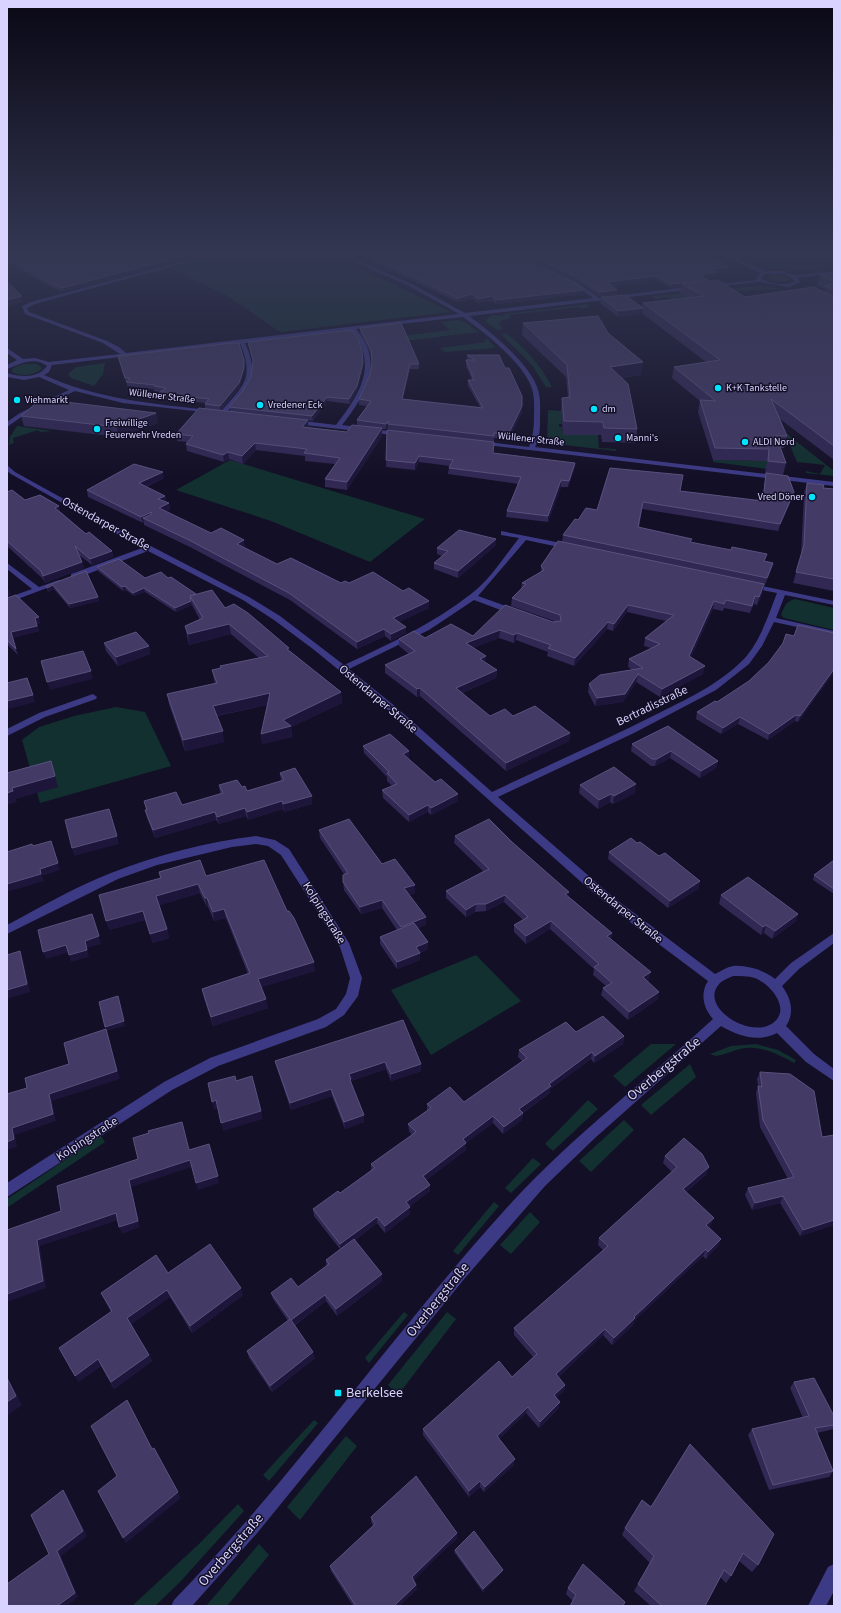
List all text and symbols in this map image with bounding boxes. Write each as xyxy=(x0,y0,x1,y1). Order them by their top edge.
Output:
place label: K+K Tankstelle xyxy=(726,381,787,395)
marker: K+K Tankstelle xyxy=(713,383,723,393)
street label: Wüllener Straße xyxy=(128,385,196,407)
place label: Viehmarkt xyxy=(25,393,69,407)
marker: Viehmarkt xyxy=(12,395,22,405)
place label: Vredener Eck xyxy=(268,398,322,412)
marker: Vredener Eck xyxy=(255,400,265,410)
place label: dm xyxy=(602,402,616,416)
marker: dm xyxy=(589,404,599,414)
place label: Freiwillige Feuerwehr Vreden xyxy=(105,416,181,442)
marker: Freiwillige Feuerwehr Vreden xyxy=(92,424,102,434)
street label: Wüllener Straße xyxy=(497,429,565,449)
place label: Manni's xyxy=(626,431,658,445)
marker: Manni's xyxy=(613,433,623,443)
place label: ALDI Nord xyxy=(753,435,795,449)
marker: ALDI Nord xyxy=(740,437,750,447)
place label: Vred Döner xyxy=(758,490,805,504)
marker: Vred Döner xyxy=(807,492,817,502)
street label: Ostendarper Straße xyxy=(59,493,153,555)
street label: Ostendarper Straße xyxy=(335,661,421,737)
street label: Bertradisstraße xyxy=(613,681,691,731)
street label: Ostendarper Straße xyxy=(579,872,667,948)
street label: Kolpingstraße xyxy=(298,879,350,947)
street label: Overbergstraße xyxy=(623,1032,705,1106)
street label: Kolpingstraße xyxy=(53,1113,121,1165)
street label: Overbergstraße xyxy=(402,1258,474,1342)
place label: Berkelsee xyxy=(346,1383,403,1403)
marker: Berkelsee xyxy=(333,1388,343,1398)
street label: Overbergstraße xyxy=(194,1509,268,1591)

